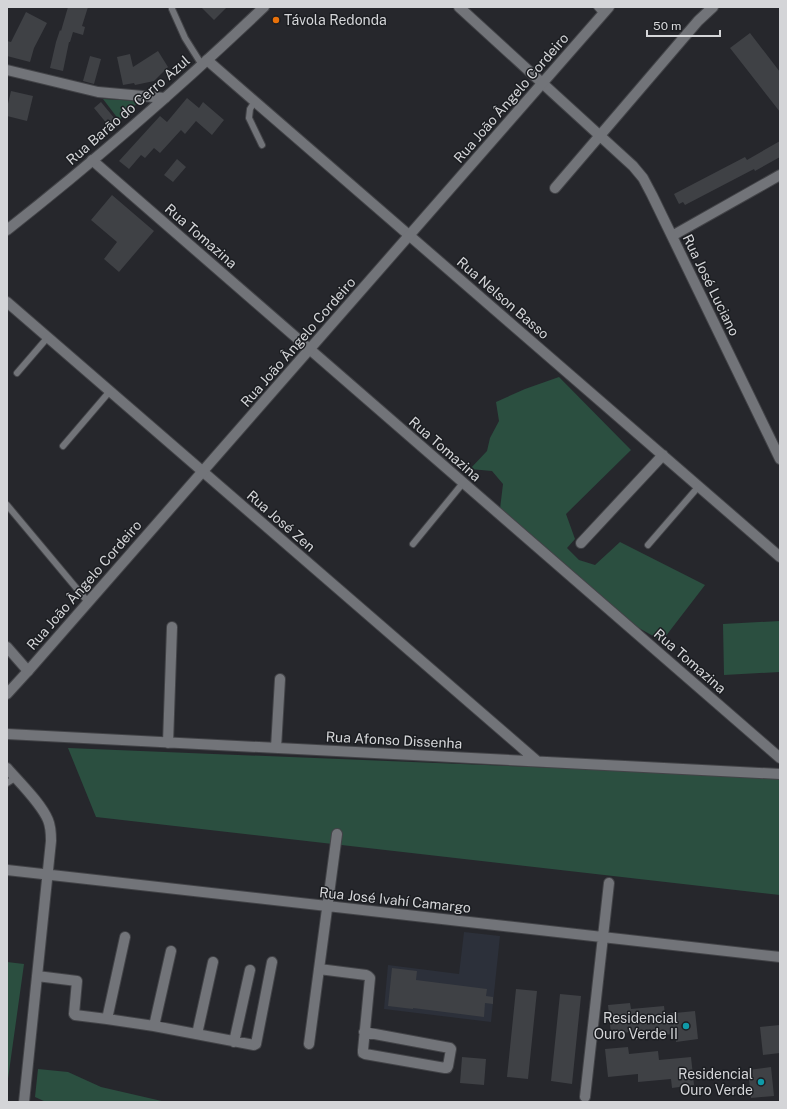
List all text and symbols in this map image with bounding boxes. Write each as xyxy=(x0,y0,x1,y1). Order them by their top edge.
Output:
place label: Távola Redonda xyxy=(284,12,387,28)
scale bar xyxy=(647,12,720,38)
marker: Távola Redonda xyxy=(271,15,281,25)
text: 50 m xyxy=(653,19,681,33)
street label: Rua João Ângelo Cordeiro xyxy=(450,29,572,166)
street label: Rua Barão do Cerro Azul xyxy=(63,52,193,168)
street label: Rua Tomazina xyxy=(162,201,240,271)
street label: Rua José Luciano xyxy=(679,232,743,339)
street label: Rua Nelson Basso xyxy=(454,254,552,342)
street label: Rua João Ângelo Cordeiro xyxy=(237,273,359,410)
street label: Rua Tomazina xyxy=(406,414,484,484)
street label: Rua José Zen xyxy=(244,487,318,555)
street label: Rua João Ângelo Cordeiro xyxy=(23,516,145,653)
street label: Rua Tomazina xyxy=(651,626,729,696)
street label: Rua Afonso Dissenha xyxy=(325,728,463,752)
street label: Rua José Ivahí Camargo xyxy=(318,884,472,916)
place label: Residencial Ouro Verde II xyxy=(594,1010,678,1042)
marker: Residencial Ouro Verde II xyxy=(681,1021,691,1031)
place label: Residencial Ouro Verde xyxy=(678,1066,753,1098)
marker: Residencial Ouro Verde xyxy=(756,1077,766,1087)

